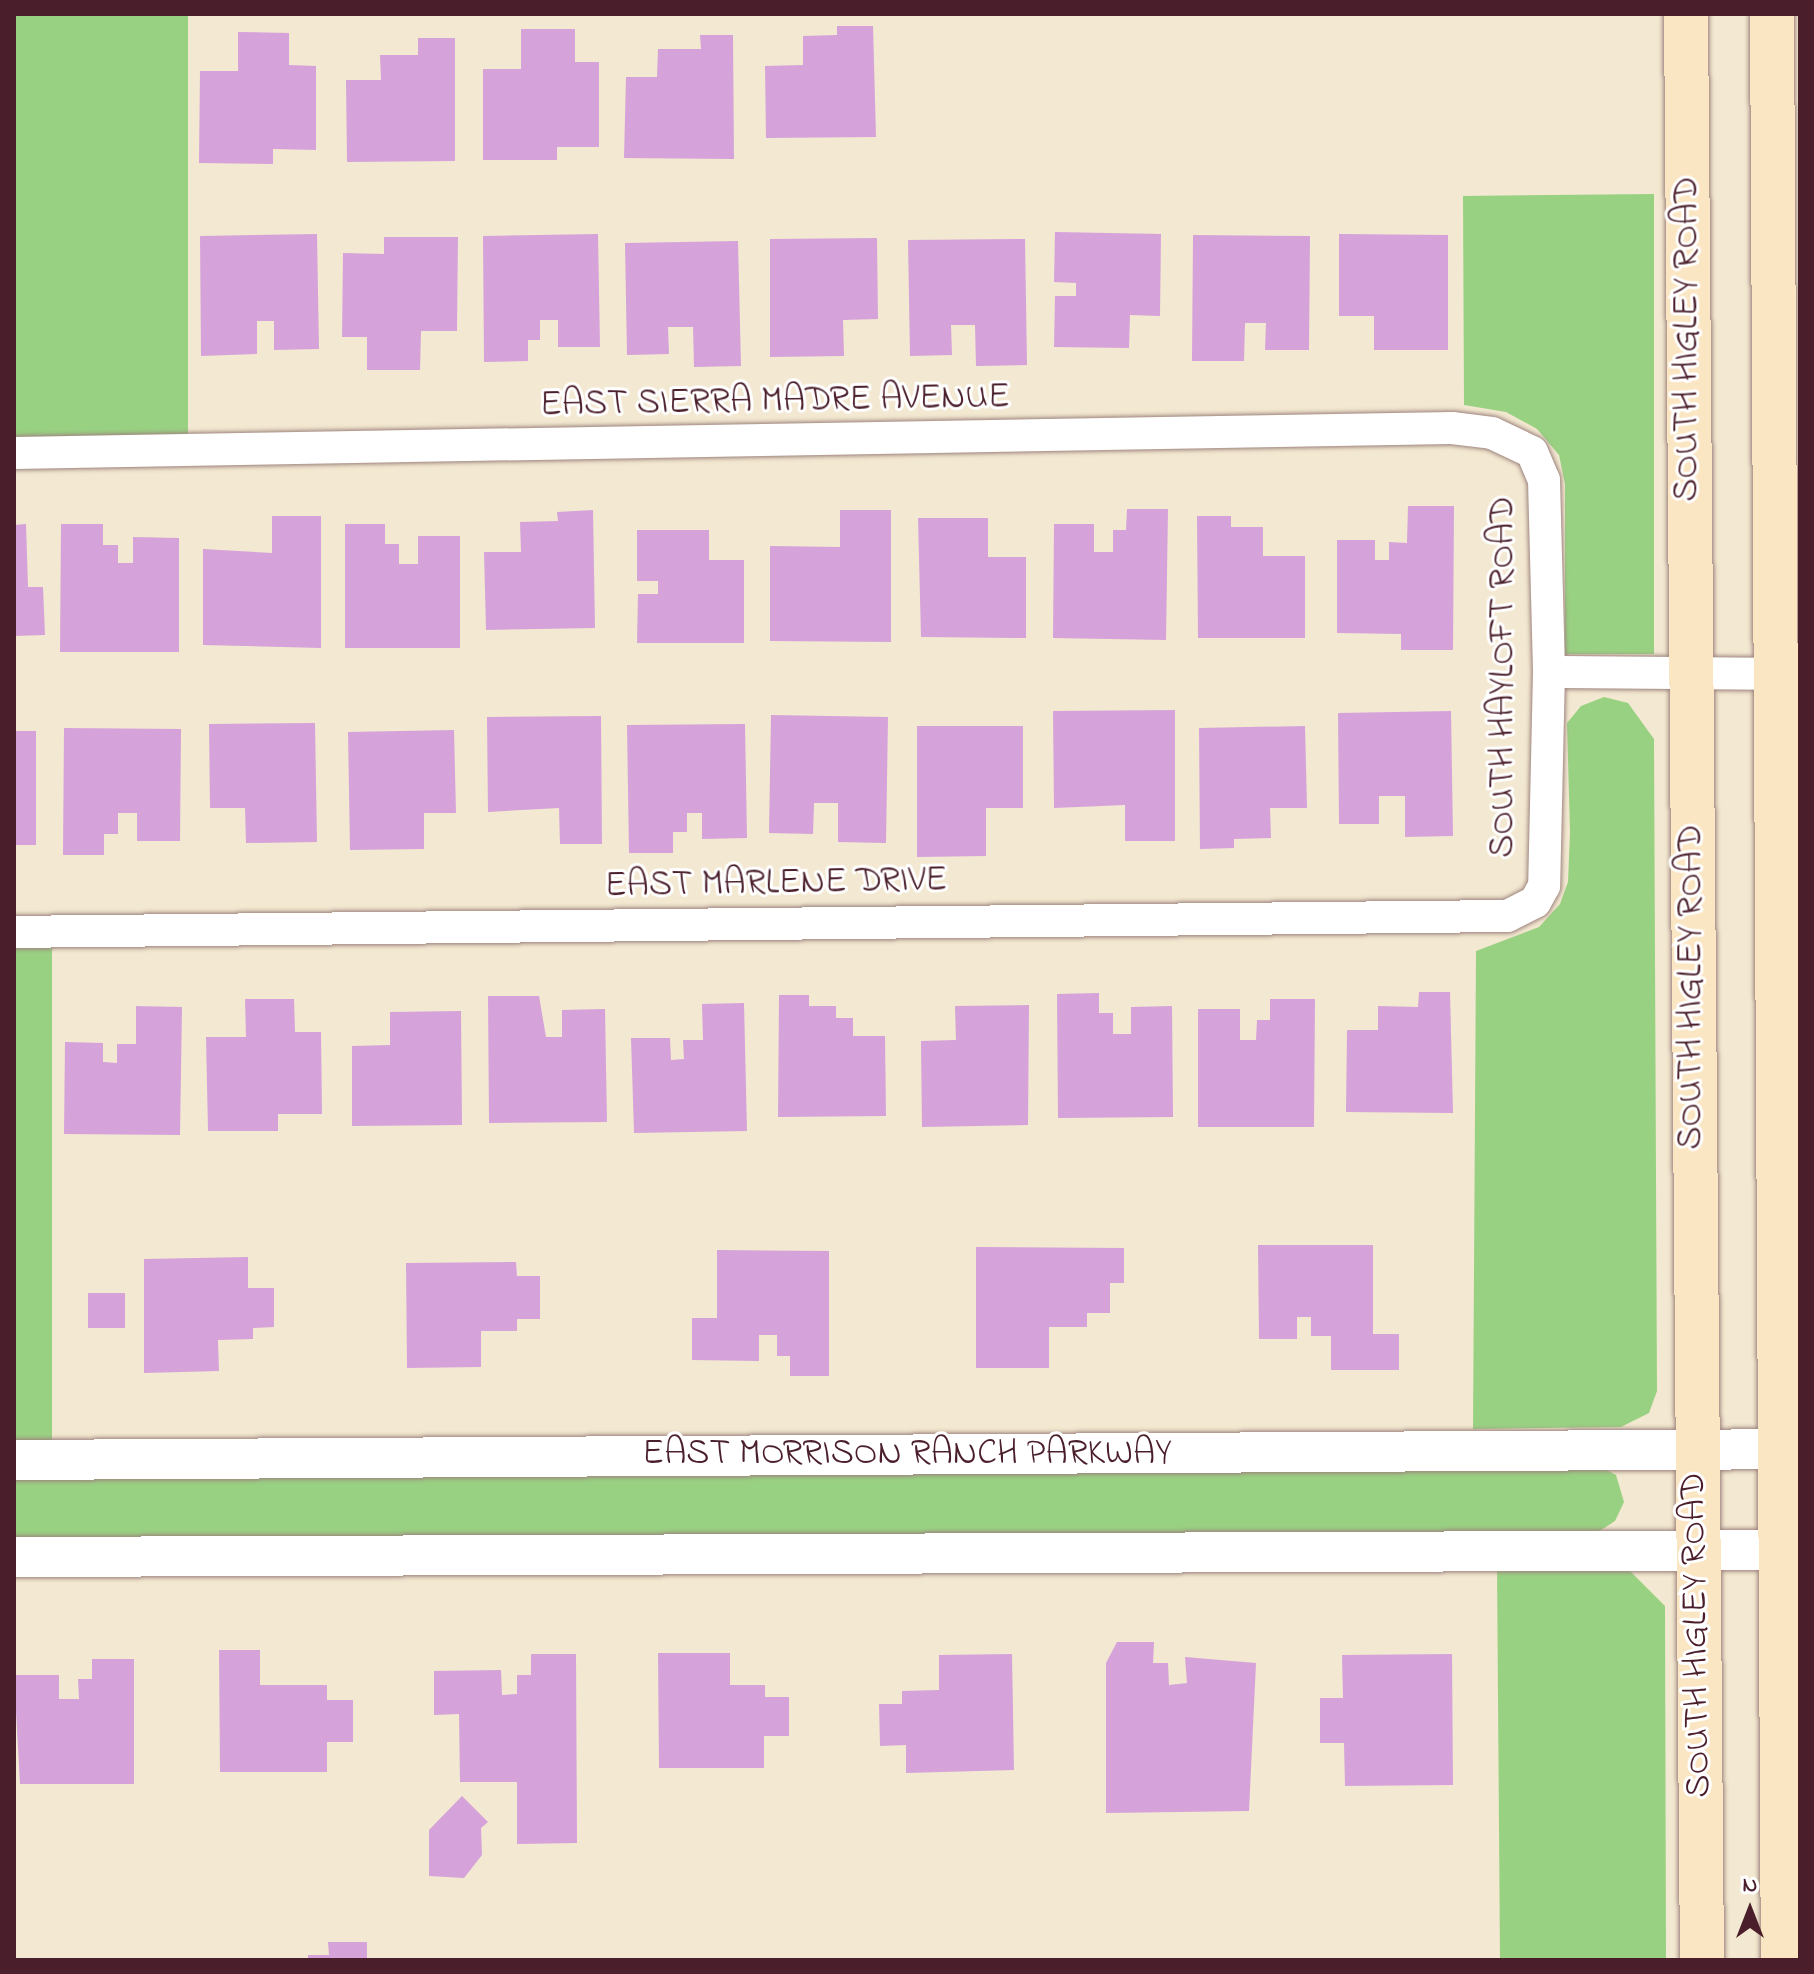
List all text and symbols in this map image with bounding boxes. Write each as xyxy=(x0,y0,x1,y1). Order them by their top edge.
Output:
street label: SOUTH HIGLEY ROAD xyxy=(1666,176,1710,502)
street label: EAST SIERRA MADRE AVENUE xyxy=(540,376,1010,428)
street label: SOUTH HAYLOFT ROAD xyxy=(1482,496,1526,858)
street label: SOUTH HIGLEY ROAD xyxy=(1670,824,1714,1150)
street label: EAST MARLENE DRIVE xyxy=(605,859,947,909)
street label: EAST MORRISON RANCH PARKWAY xyxy=(642,1433,1172,1477)
street label: SOUTH HIGLEY ROAD xyxy=(1673,1472,1721,1798)
north arrow xyxy=(1710,1870,1790,1950)
text: N xyxy=(1743,1870,1757,1902)

